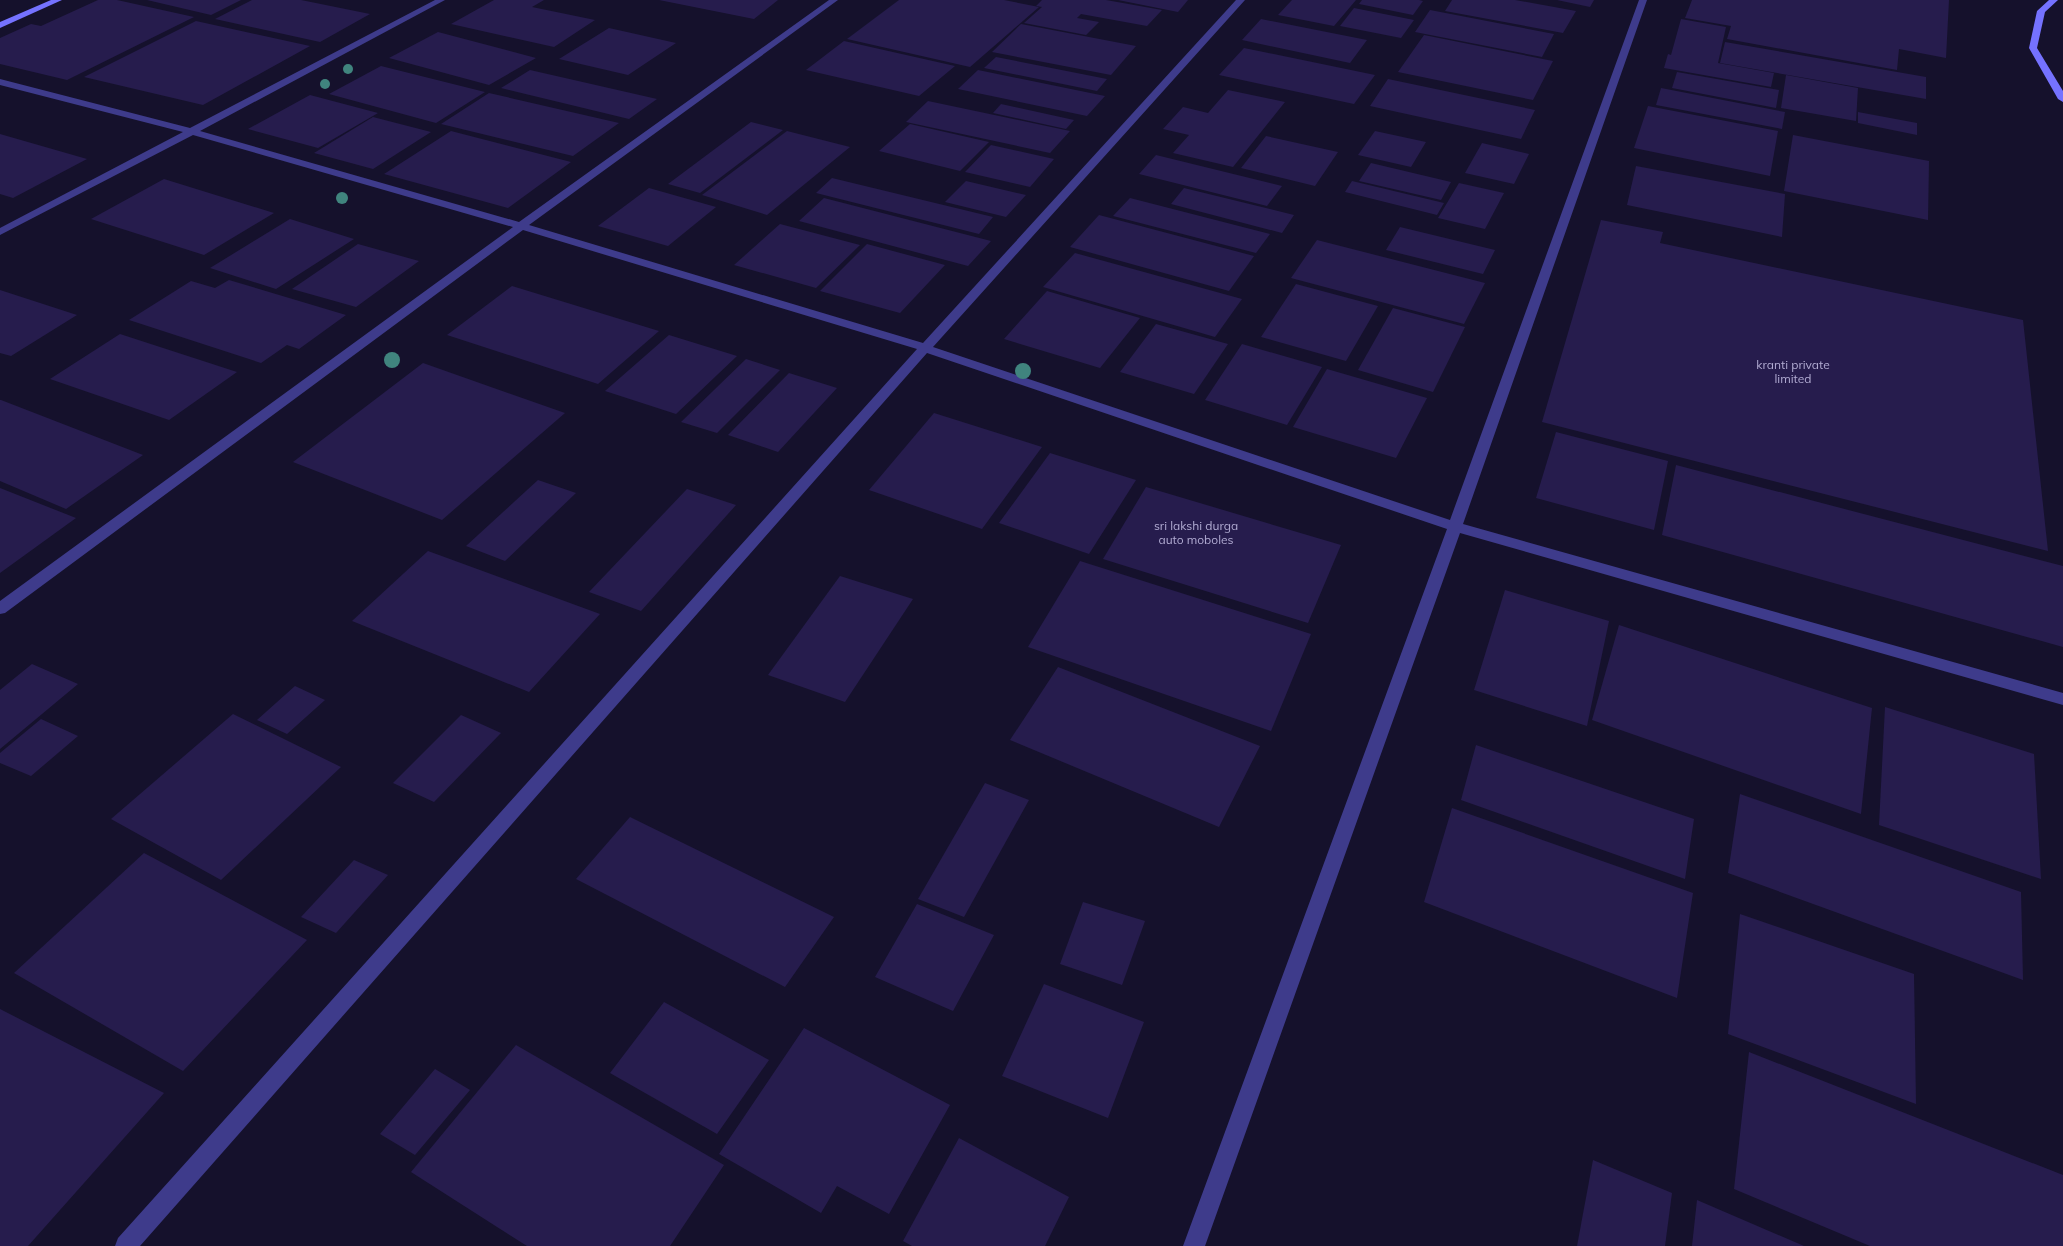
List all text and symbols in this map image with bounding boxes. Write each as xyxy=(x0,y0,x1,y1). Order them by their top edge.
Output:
house number: kranti private limited xyxy=(1756,357,1830,386)
house number: sri lakshi durga auto moboles xyxy=(1154,518,1238,547)

